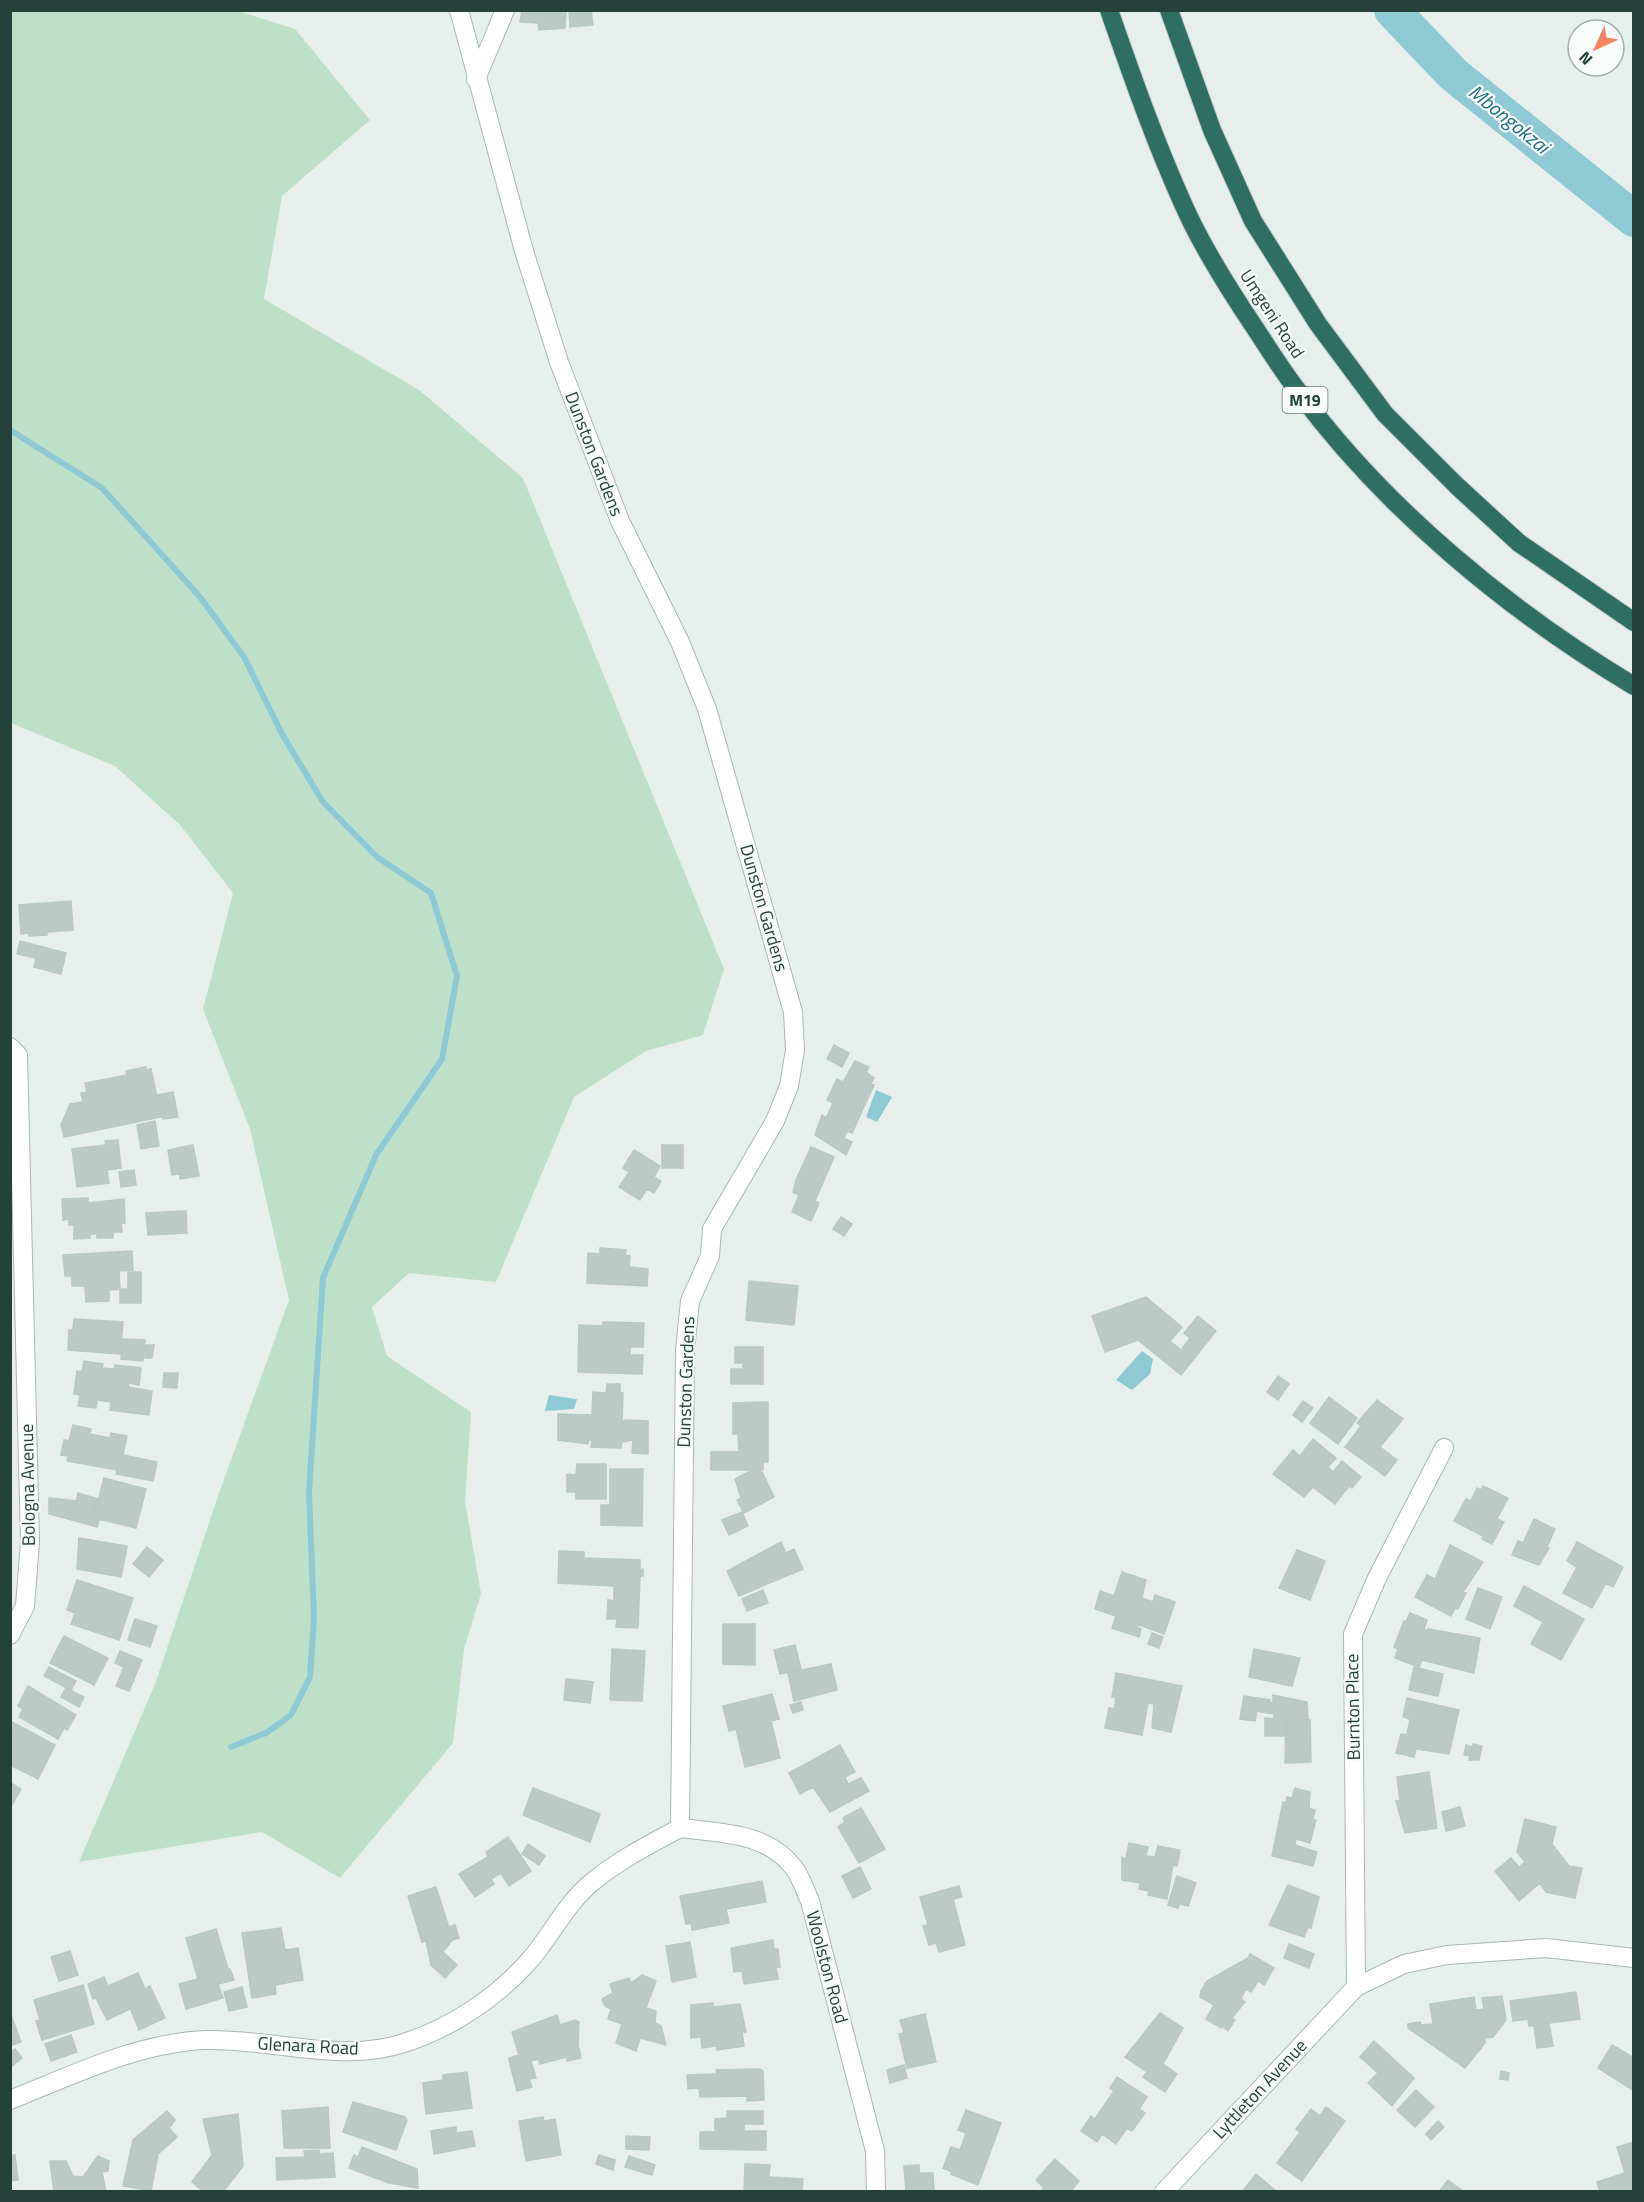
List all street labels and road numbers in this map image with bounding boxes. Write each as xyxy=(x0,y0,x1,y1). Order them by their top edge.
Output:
street label: Umgeni Road xyxy=(1233,264,1311,364)
road number: M19 xyxy=(1282,387,1328,413)
street label: Dunston Gardens xyxy=(558,388,631,520)
street label: Dunston Gardens xyxy=(733,841,796,975)
street label: Dunston Gardens xyxy=(670,1316,701,1448)
street label: Bologna Avenue xyxy=(13,1424,42,1546)
street label: Burnton Place xyxy=(1338,1653,1367,1761)
street label: Woolston Road xyxy=(799,1908,855,2026)
street label: Glenara Road xyxy=(257,2029,359,2062)
street label: Lyttleton Avenue xyxy=(1206,2033,1313,2145)

